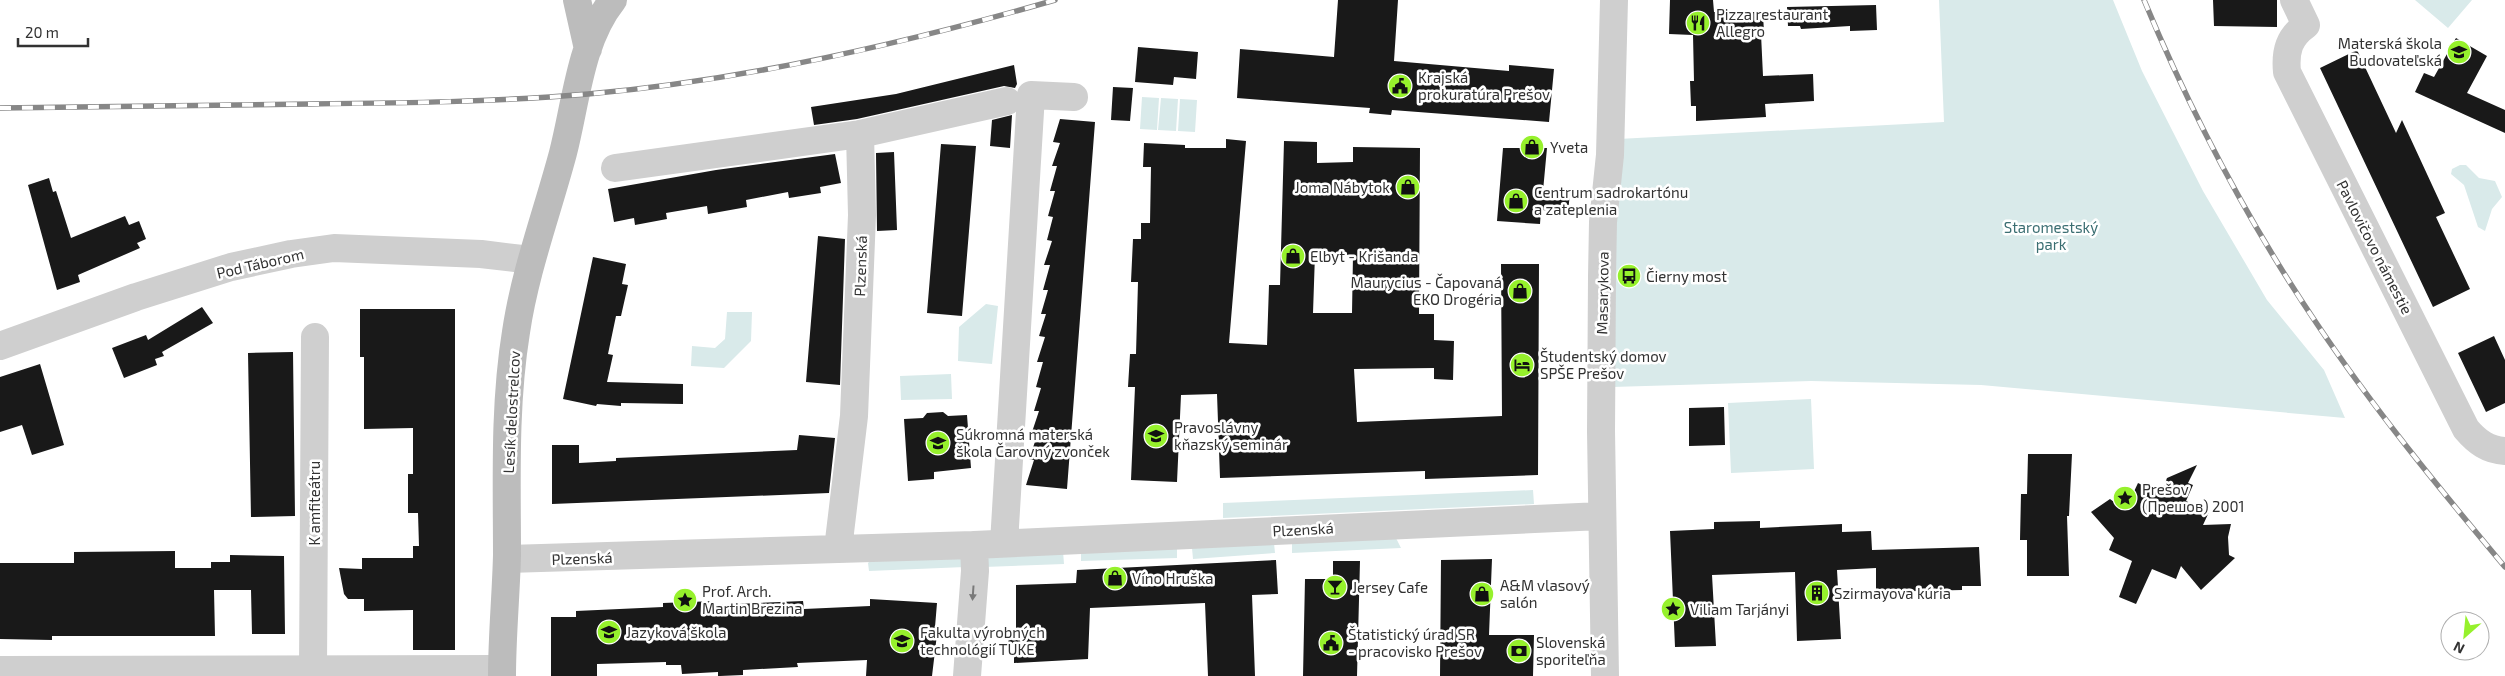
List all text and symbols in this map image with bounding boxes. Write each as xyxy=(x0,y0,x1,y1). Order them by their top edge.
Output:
place label: Pizza restaurant Allegro xyxy=(1716,5,1828,40)
restaurant icon: Pizza restaurant Allegro xyxy=(1685,10,1711,36)
scale bar xyxy=(18,15,88,47)
text: 20 m xyxy=(25,23,59,41)
place label: Materská škola Budovateľská xyxy=(2338,34,2442,69)
school or university icon: Materská škola Budovateľská xyxy=(2446,39,2472,65)
place label: Krajská prokuratúra Prešov xyxy=(1418,68,1550,103)
public building icon: Krajská prokuratúra Prešov xyxy=(1387,73,1413,99)
shop icon: Yveta xyxy=(1519,134,1545,160)
place label: Yveta xyxy=(1550,138,1588,156)
shop icon: Joma Nábytok xyxy=(1395,174,1421,200)
street label: Pavlovičovo námestie xyxy=(2333,177,2417,317)
place label: Joma Nábytok xyxy=(1295,178,1390,196)
place label: Centrum sadrokartónu a zateplenia xyxy=(1534,183,1688,218)
shop icon: Centrum sadrokartónu a zateplenia xyxy=(1503,188,1529,214)
park label: Staromestský park xyxy=(2004,218,2098,253)
street label: Plzenská xyxy=(850,235,870,297)
shop icon: Elbyt - Krišanda xyxy=(1280,243,1306,269)
street label: Pod Táborom xyxy=(215,244,305,282)
place label: Elbyt - Krišanda xyxy=(1310,247,1418,265)
street label: Masarykova xyxy=(1592,251,1612,335)
bus stop icon: Čierny most xyxy=(1616,263,1642,289)
place label: Čierny most xyxy=(1646,267,1727,285)
place label: Maurycius - Čapovaná EKO Drogéria xyxy=(1351,273,1502,308)
shop icon: Maurycius - Čapovaná EKO Drogéria xyxy=(1507,278,1533,304)
place label: Študentský domov SPŠE Prešov xyxy=(1540,347,1667,382)
street label: Lesík delostrelcov xyxy=(499,350,523,474)
hotel icon: Študentský domov SPŠE Prešov xyxy=(1509,352,1535,378)
place label: Pravoslávny kňazský seminár xyxy=(1174,418,1288,453)
school or university icon: Pravoslávny kňazský seminár xyxy=(1143,423,1169,449)
place label: Súkromná materská škola Čarovný zvonček xyxy=(956,425,1110,460)
school or university icon: Súkromná materská škola Čarovný zvonček xyxy=(925,430,951,456)
street label: K amfiteátru xyxy=(305,461,323,545)
place label: Prešov (Прешов) 2001 xyxy=(2142,480,2244,515)
place icon: Prešov (Прешов) 2001 xyxy=(2112,485,2138,511)
street label: Plzenská xyxy=(1272,518,1334,540)
street label: Plzenská xyxy=(551,548,613,568)
shop icon: Víno Hruška xyxy=(1102,565,1128,591)
place label: Víno Hruška xyxy=(1132,569,1214,587)
bar icon: Jersey Cafe xyxy=(1322,574,1348,600)
place label: A&M vlasový salón xyxy=(1500,576,1590,611)
place label: Jersey Cafe xyxy=(1352,578,1428,596)
building icon: Szirmayova kúria xyxy=(1804,580,1830,606)
shop icon: A&M vlasový salón xyxy=(1469,581,1495,607)
place label: Prof. Arch. Martin Brezina xyxy=(702,582,802,617)
place label: Szirmayova kúria xyxy=(1834,584,1951,602)
one-way arrow xyxy=(969,585,977,601)
place icon: Prof. Arch. Martin Brezina xyxy=(672,587,698,613)
place icon: Viliam Tarjányi xyxy=(1660,596,1686,622)
place label: Viliam Tarjányi xyxy=(1690,600,1789,619)
north arrow xyxy=(2440,611,2490,661)
school or university icon: Jazyková škola xyxy=(596,619,622,645)
place label: Jazyková škola xyxy=(626,623,726,641)
place label: Fakulta výrobných technológií TUKE xyxy=(920,623,1045,658)
place label: Štatistický úrad SR - pracovisko Prešov xyxy=(1348,625,1482,660)
school or university icon: Fakulta výrobných technológií TUKE xyxy=(889,628,915,654)
public building icon: Štatistický úrad SR - pracovisko Prešov xyxy=(1318,630,1344,656)
place label: Slovenská sporiteľňa xyxy=(1536,633,1606,668)
bank icon: Slovenská sporiteľňa xyxy=(1506,638,1532,664)
text: N xyxy=(2451,638,2467,658)

